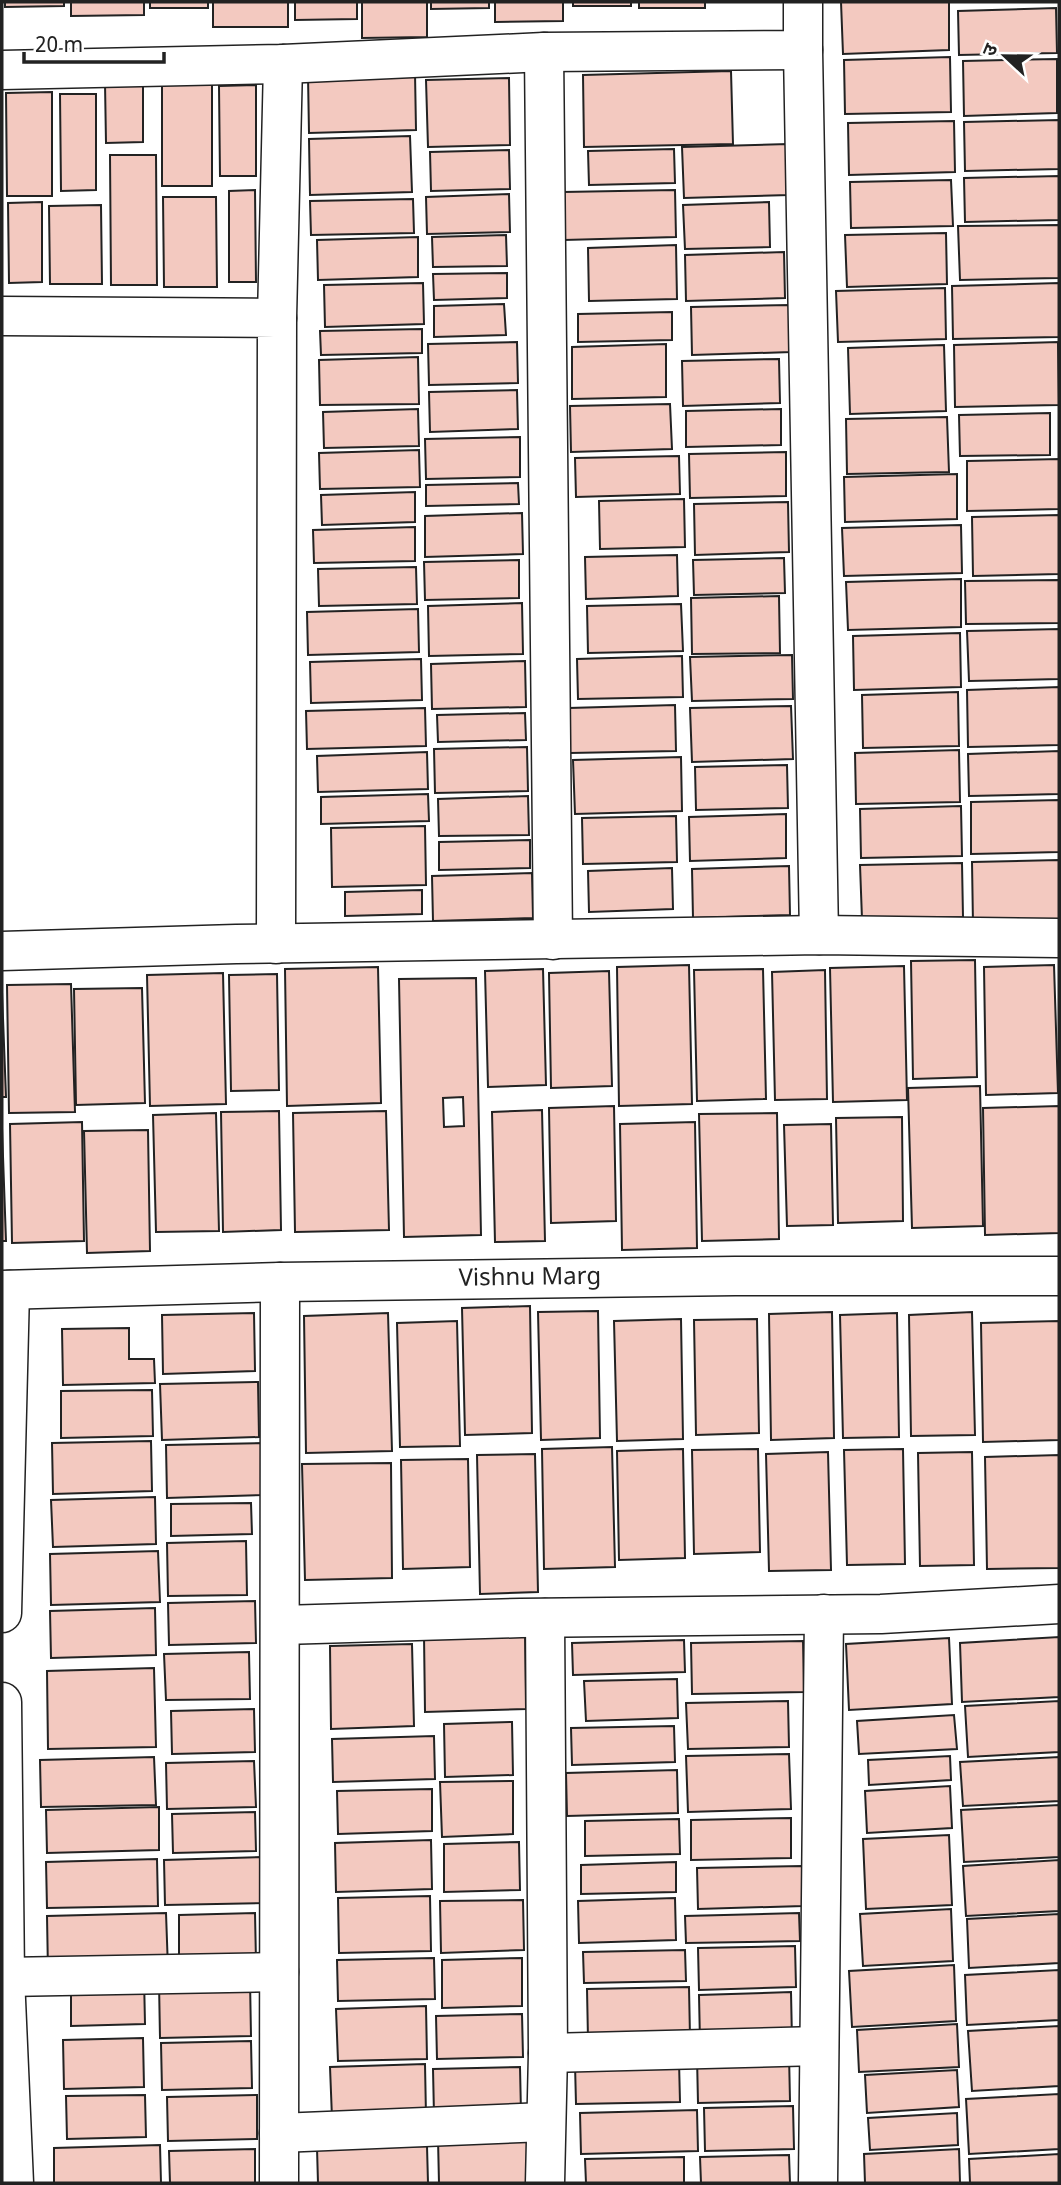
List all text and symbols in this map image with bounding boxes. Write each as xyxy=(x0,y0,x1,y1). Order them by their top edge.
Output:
scale bar xyxy=(24,21,164,65)
north arrow xyxy=(970,21,1040,91)
text: 20 m xyxy=(35,33,83,61)
text: उ xyxy=(978,40,1006,60)
street label: Vishnu Marg xyxy=(458,1262,601,1296)

